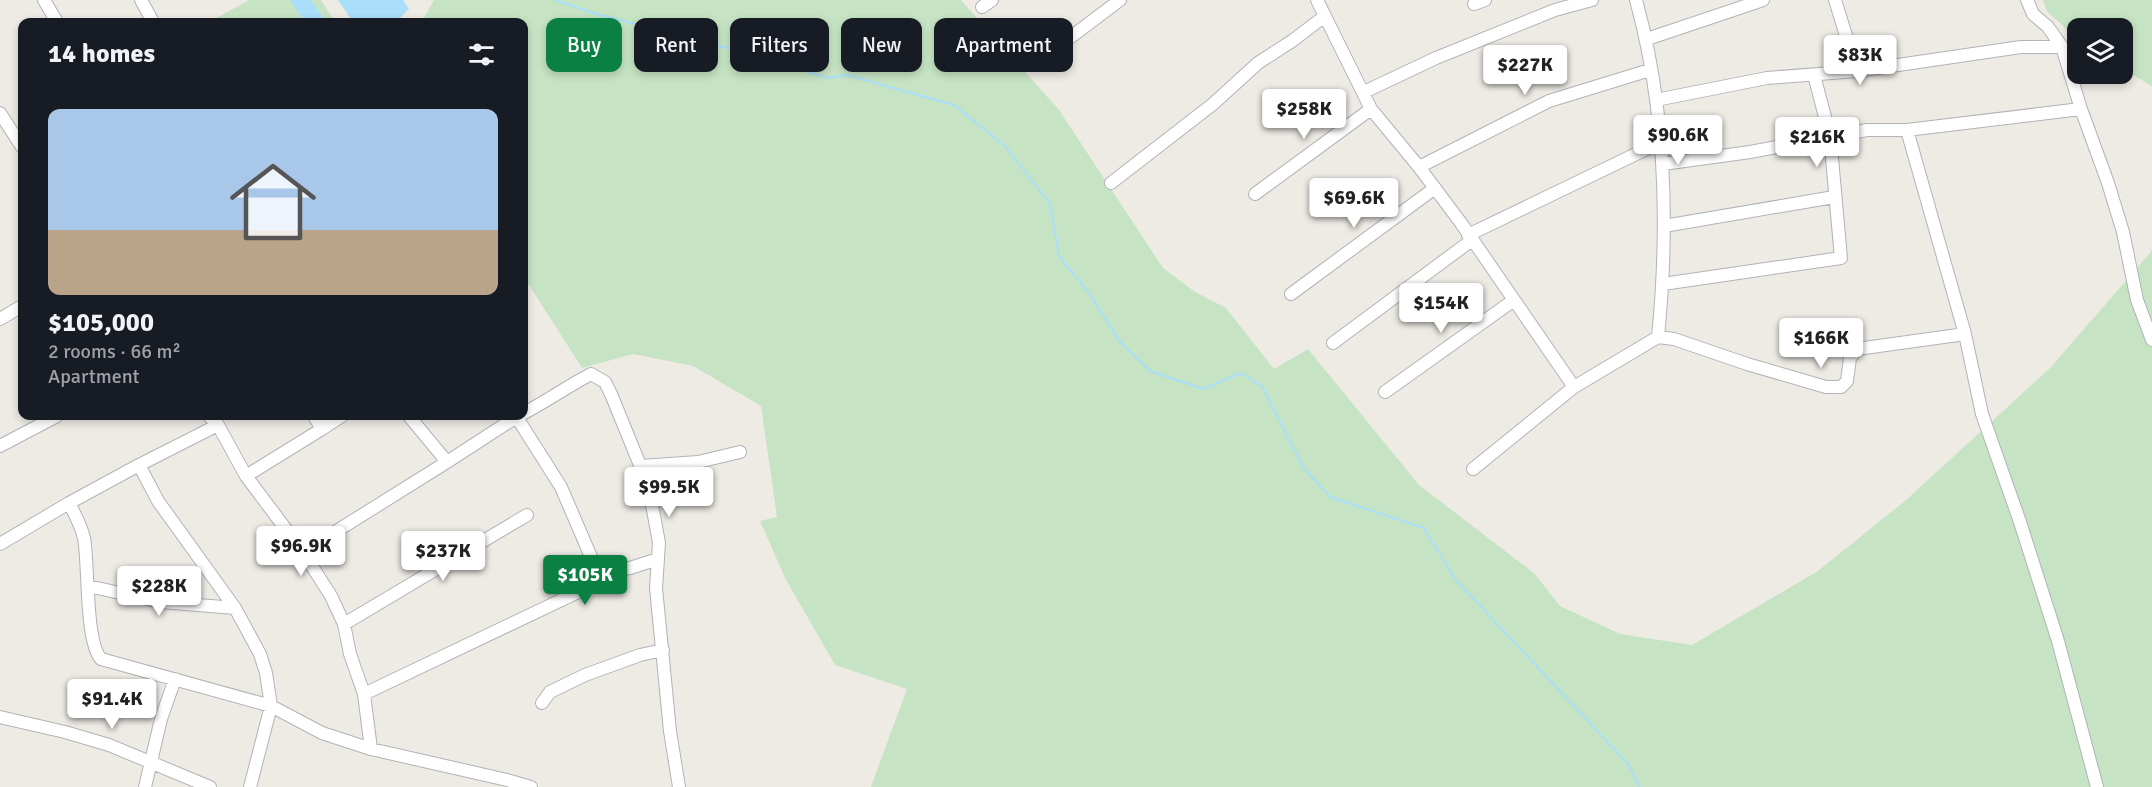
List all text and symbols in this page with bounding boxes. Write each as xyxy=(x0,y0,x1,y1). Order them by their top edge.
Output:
chip: Buy xyxy=(546,18,622,72)
chip: Rent xyxy=(634,18,718,72)
chip: Filters xyxy=(730,18,829,72)
chip: New xyxy=(841,18,922,72)
chip: Apartment xyxy=(934,18,1073,72)
map controls xyxy=(2067,18,2133,84)
button: layers xyxy=(2067,18,2133,84)
pin: $83K xyxy=(1824,35,1896,86)
text: 14 homes xyxy=(48,38,155,70)
icon: filters xyxy=(465,38,498,71)
text: $83K xyxy=(1838,42,1882,67)
pin: $227K xyxy=(1483,45,1567,96)
text: $227K xyxy=(1497,52,1553,77)
pin: $258K xyxy=(1262,89,1346,140)
text: $258K xyxy=(1276,96,1332,121)
pin: $90.6K xyxy=(1629,115,1727,166)
pin: $216K xyxy=(1775,117,1859,168)
text: $90.6K xyxy=(1647,122,1709,147)
text: $216K xyxy=(1789,124,1845,149)
icon: home xyxy=(219,148,327,256)
pin: $69.6K xyxy=(1305,178,1403,229)
text: $69.6K xyxy=(1323,185,1385,210)
pin: $154K xyxy=(1399,283,1483,334)
text: $154K xyxy=(1413,290,1469,315)
text: $105,000 xyxy=(48,307,154,339)
pin: $166K xyxy=(1779,318,1863,369)
text: $166K xyxy=(1793,325,1849,350)
text: 2 rooms · 66 m² xyxy=(48,339,181,364)
text: Apartment xyxy=(48,364,140,389)
pin: $99.5K xyxy=(620,467,718,518)
text: $99.5K xyxy=(638,474,700,499)
pin: $96.9K xyxy=(252,526,350,577)
pin: $237K xyxy=(401,531,485,582)
text: $96.9K xyxy=(270,533,332,558)
text: $237K xyxy=(415,538,471,563)
pin: $105K xyxy=(543,555,627,606)
text: $105K xyxy=(557,562,613,587)
pin: $228K xyxy=(117,566,201,617)
text: $228K xyxy=(131,573,187,598)
pin: $91.4K xyxy=(63,679,161,730)
text: $91.4K xyxy=(81,686,143,711)

